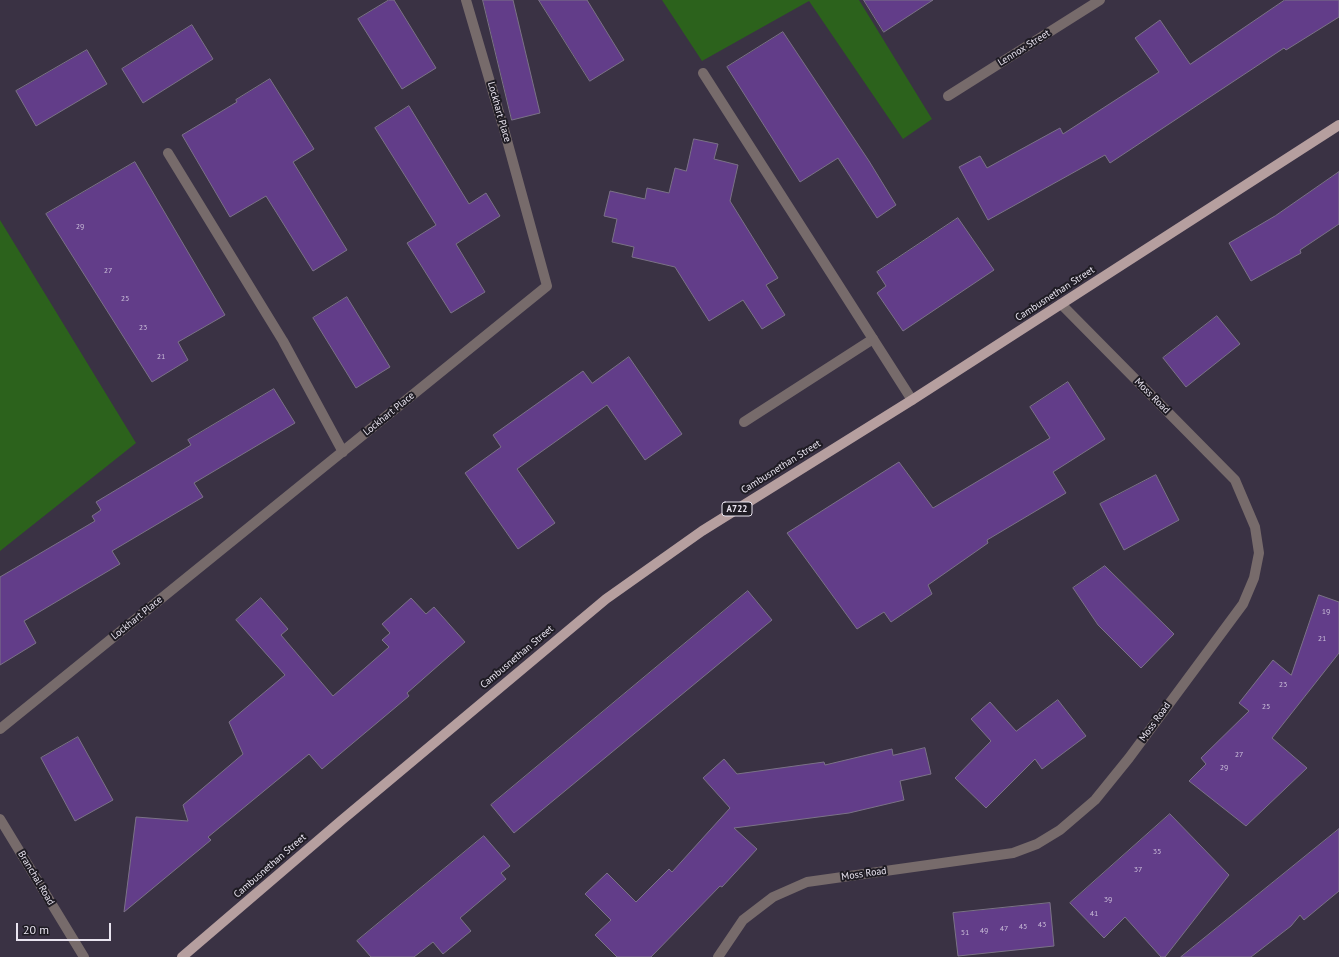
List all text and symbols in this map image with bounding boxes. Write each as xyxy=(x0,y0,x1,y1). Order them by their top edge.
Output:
street label: Lennox Street xyxy=(996,27,1052,69)
street label: Lockhart Place xyxy=(485,80,513,144)
house number: 29 xyxy=(76,222,84,232)
street label: Cambusnethan Street xyxy=(1013,264,1097,324)
house number: 27 xyxy=(104,266,112,276)
house number: 25 xyxy=(121,294,129,304)
house number: 23 xyxy=(139,323,147,333)
house number: 21 xyxy=(157,352,165,362)
street label: Moss Road xyxy=(1132,376,1172,416)
street label: Lockhart Place xyxy=(361,390,417,438)
street label: Cambusnethan Street xyxy=(739,438,823,496)
road number: A722 xyxy=(722,502,752,516)
street label: Lockhart Place xyxy=(109,594,165,642)
house number: 19 xyxy=(1322,607,1330,617)
street label: Cambusnethan Street xyxy=(478,623,556,691)
house number: 21 xyxy=(1318,634,1326,644)
house number: 23 xyxy=(1279,680,1287,690)
street label: Moss Road xyxy=(1137,700,1173,744)
house number: 25 xyxy=(1262,702,1270,712)
house number: 27 xyxy=(1235,750,1243,760)
house number: 29 xyxy=(1220,763,1228,773)
street label: Cambusnethan Street xyxy=(231,831,309,901)
house number: 35 xyxy=(1153,847,1161,857)
street label: Branchal Road xyxy=(15,849,57,907)
street label: Moss Road xyxy=(841,865,887,883)
house number: 37 xyxy=(1134,865,1142,875)
house number: 39 xyxy=(1104,895,1112,905)
house number: 41 xyxy=(1090,909,1098,919)
scale bar xyxy=(18,915,113,941)
house number: 43 xyxy=(1038,920,1046,930)
text: 20 m xyxy=(23,922,49,937)
house number: 45 xyxy=(1019,922,1027,932)
house number: 47 xyxy=(1000,924,1008,934)
house number: 49 xyxy=(980,926,988,936)
house number: 51 xyxy=(961,928,969,938)

